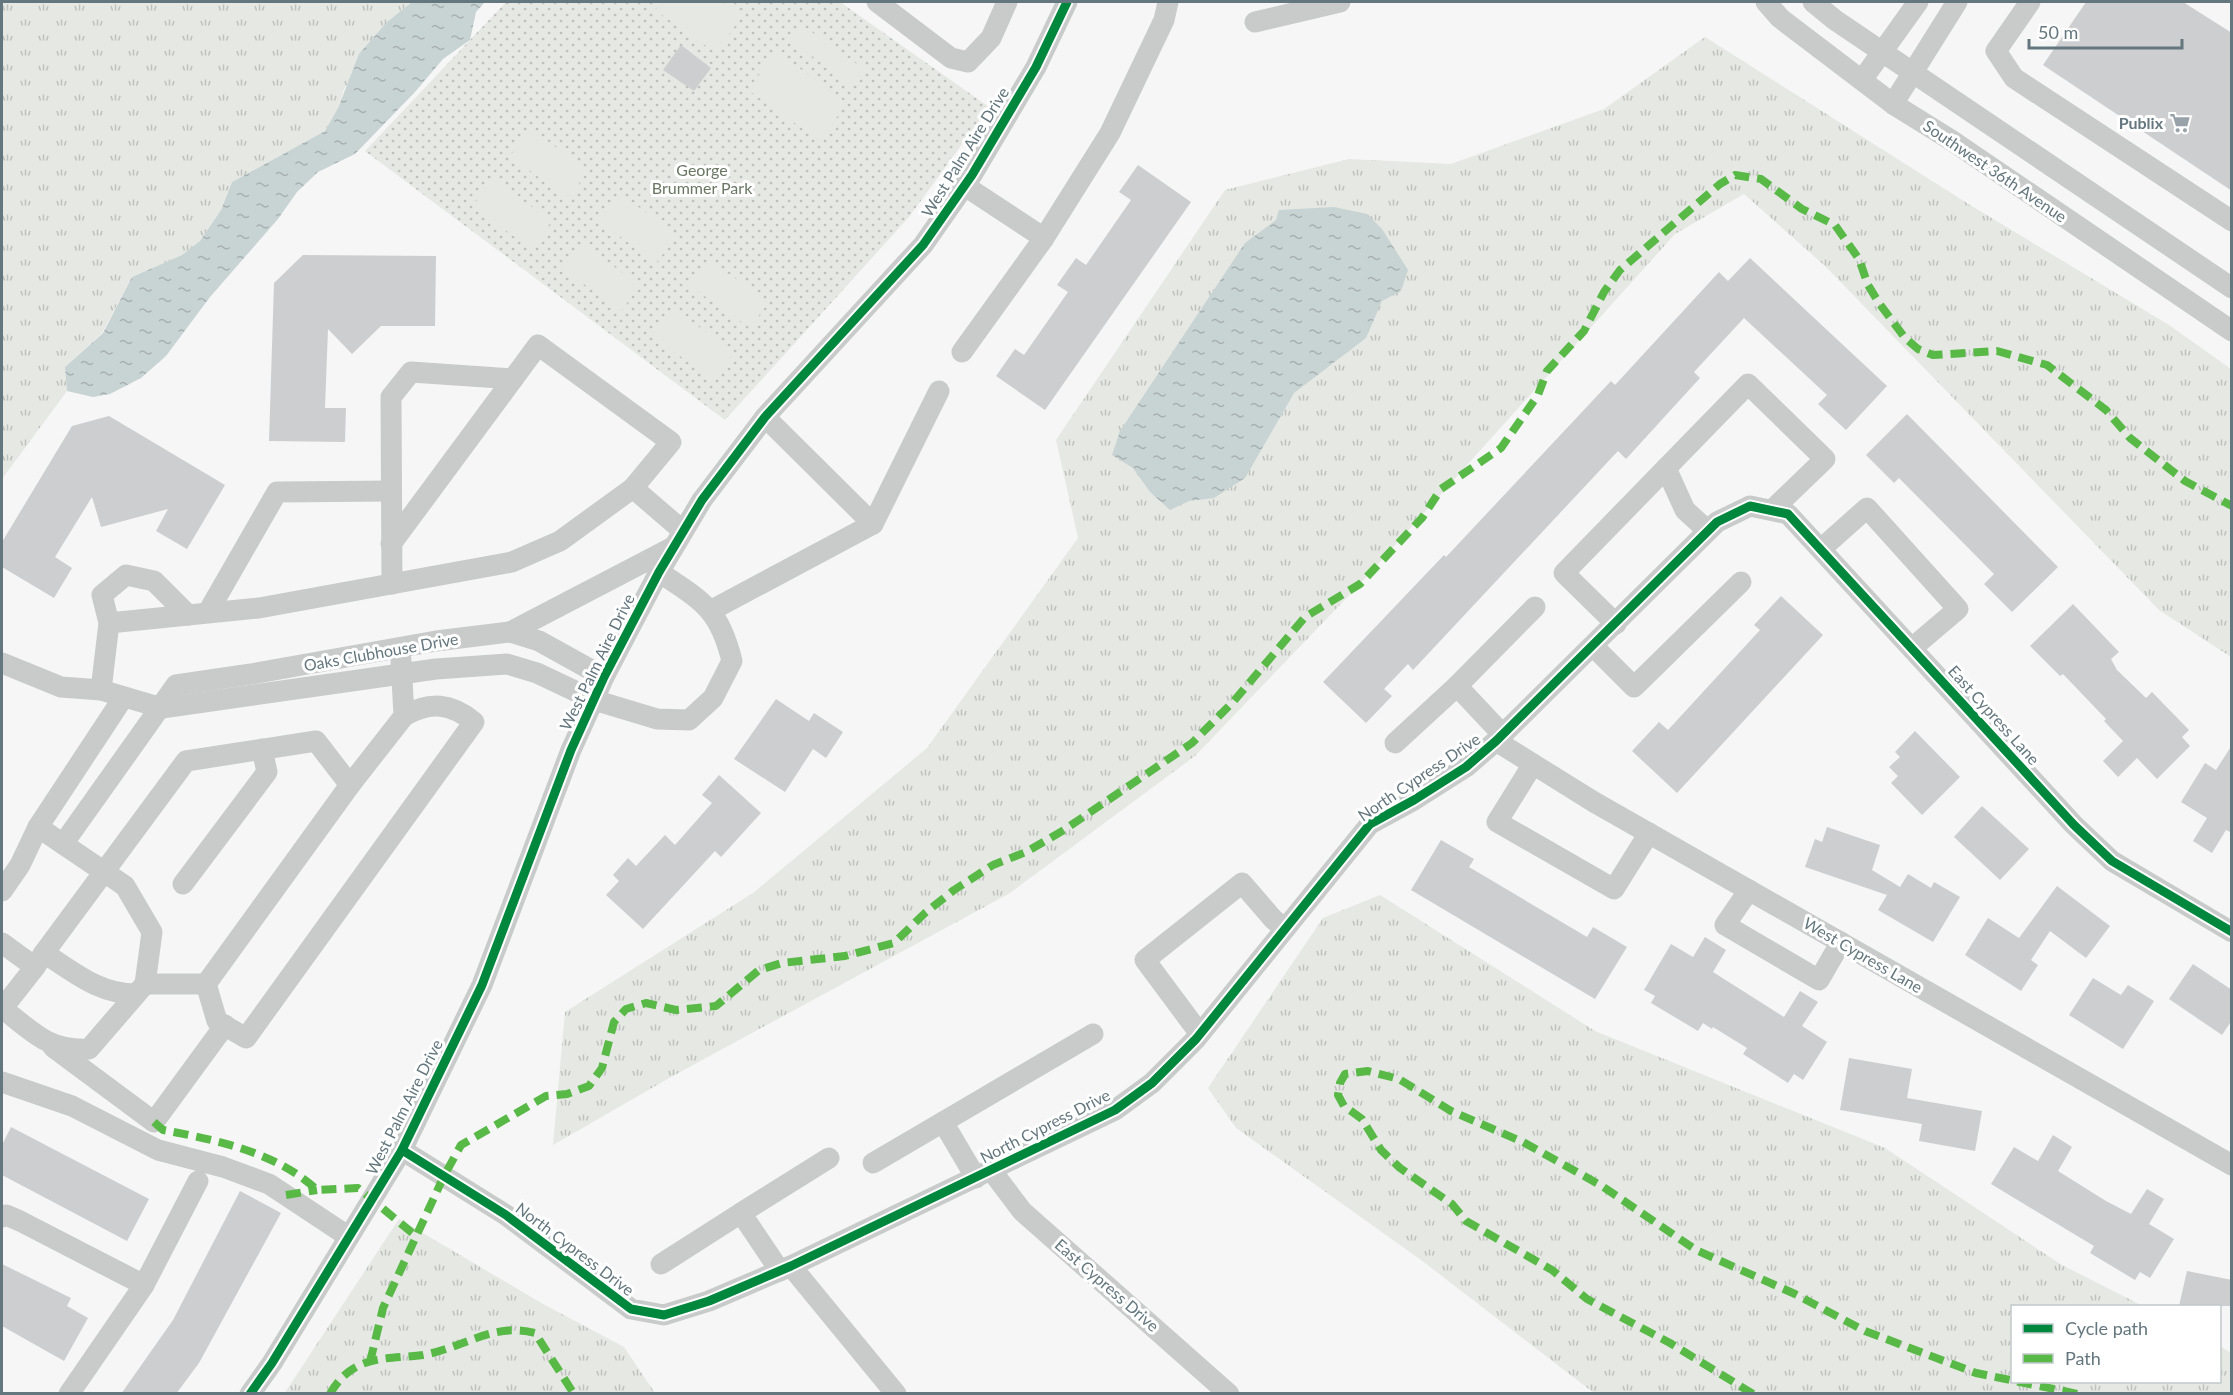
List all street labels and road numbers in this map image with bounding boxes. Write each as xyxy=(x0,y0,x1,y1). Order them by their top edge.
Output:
street label: West Palm Aire Drive xyxy=(917,83,1012,220)
street label: Southwest 36th Avenue xyxy=(1920,116,2071,226)
street label: West Palm Aire Drive xyxy=(555,590,638,733)
street label: Oaks Clubhouse Drive xyxy=(302,629,460,674)
street label: East Cypress Lane xyxy=(1945,661,2044,768)
street label: North Cypress Drive xyxy=(1354,729,1483,825)
street label: West Cypress Lane xyxy=(1800,913,1926,996)
street label: West Palm Aire Drive xyxy=(361,1036,446,1178)
street label: North Cypress Drive xyxy=(977,1085,1113,1167)
street label: North Cypress Drive xyxy=(512,1198,638,1299)
street label: East Cypress Drive xyxy=(1051,1234,1163,1335)

